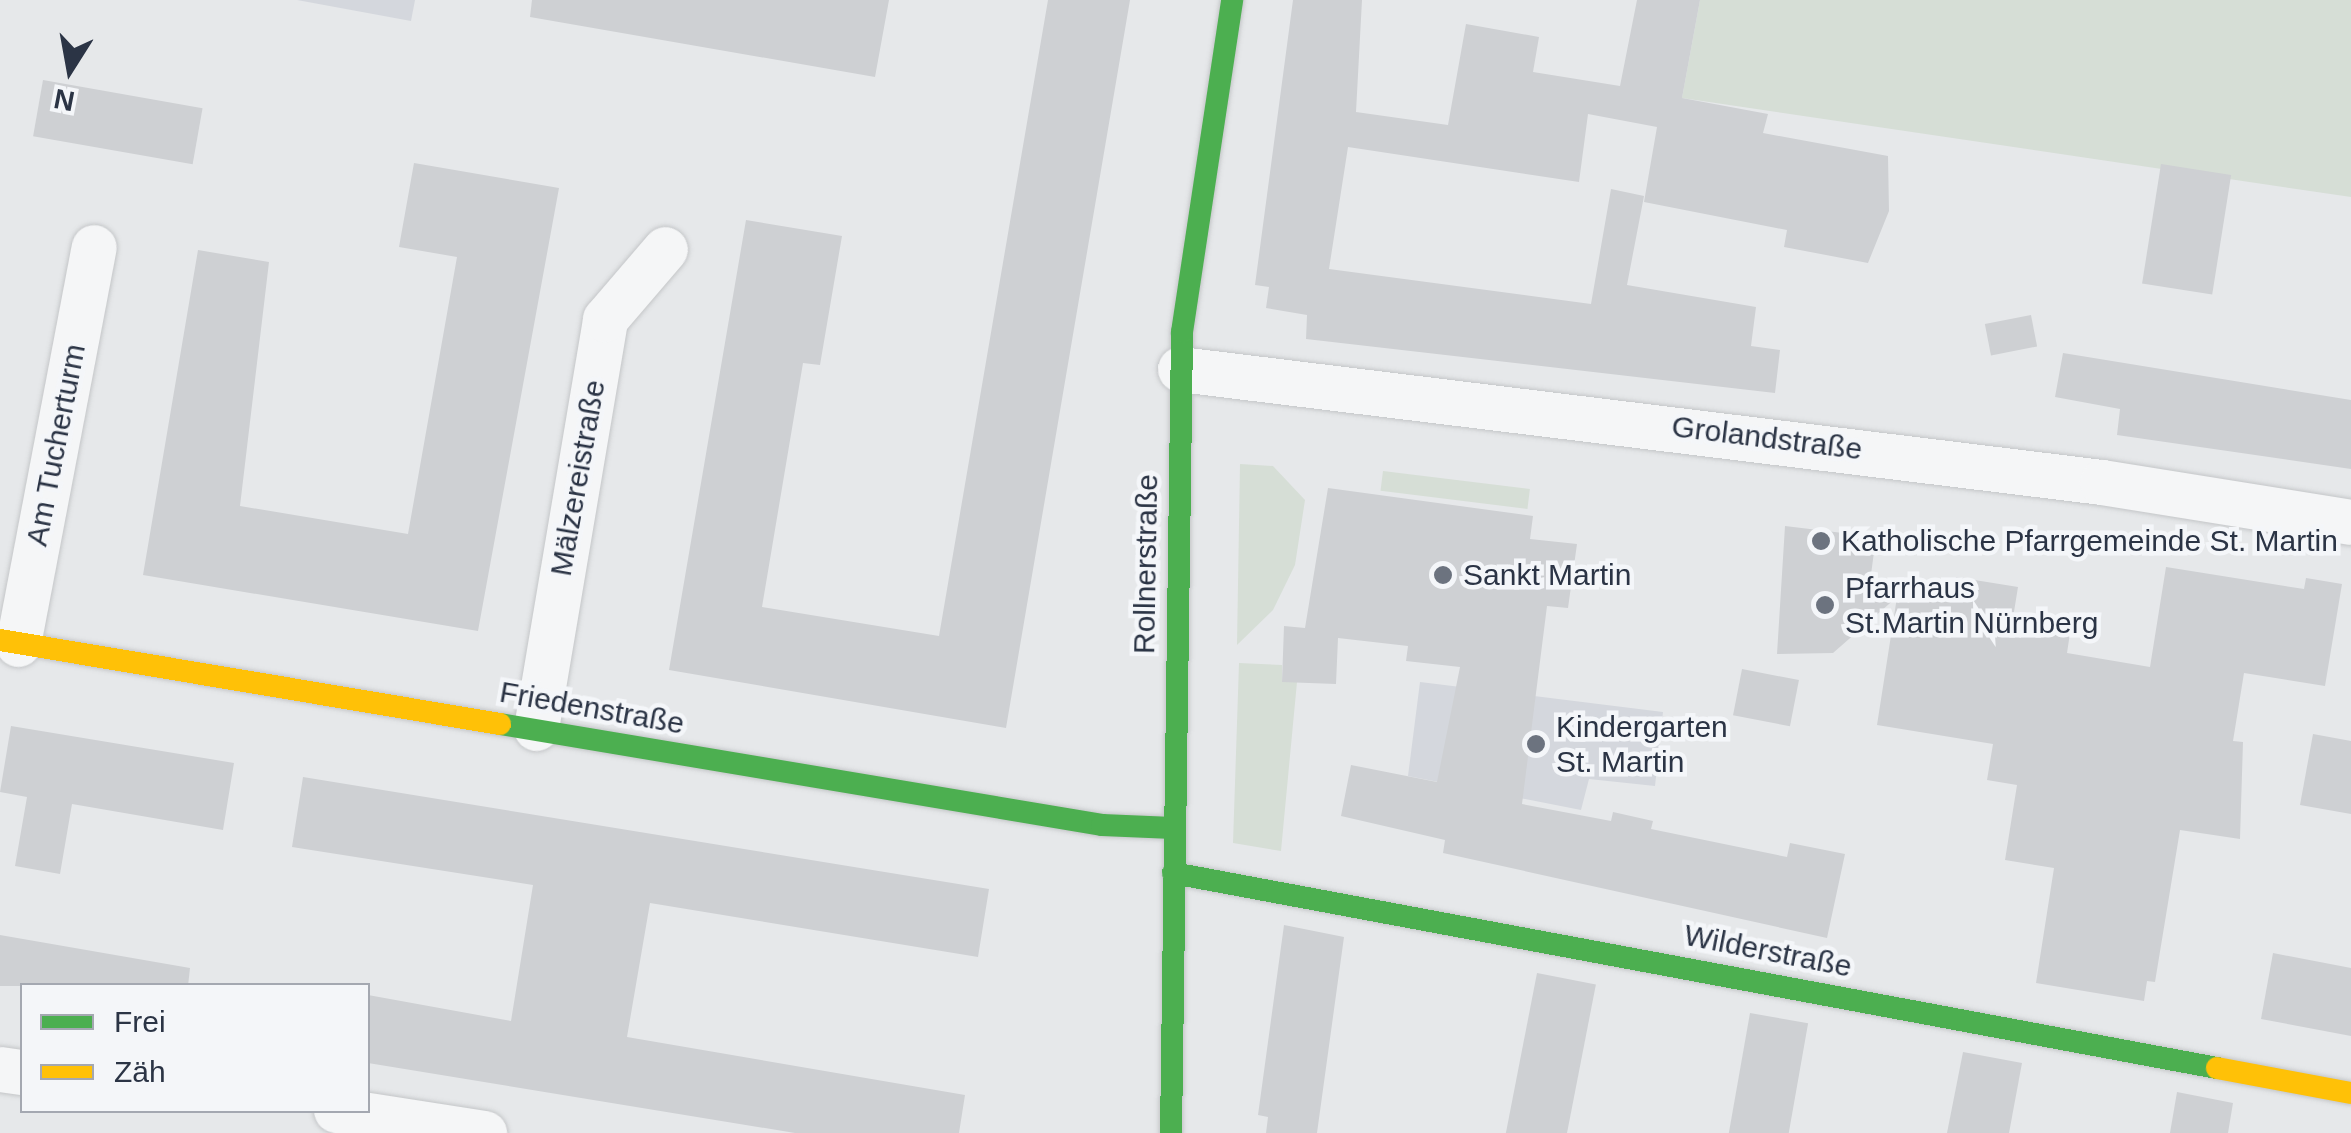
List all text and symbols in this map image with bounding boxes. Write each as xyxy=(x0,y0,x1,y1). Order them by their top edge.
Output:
north arrow xyxy=(20,20,120,120)
text: N xyxy=(51,83,77,117)
street label: Am Tucherturm xyxy=(19,341,93,549)
street label: Mälzereistraße xyxy=(543,377,613,579)
street label: Grolandstraße xyxy=(1670,408,1864,468)
street label: Rollnerstraße xyxy=(1126,474,1166,654)
place label: Katholische Pfarrgemeinde St. Martin xyxy=(1841,523,2338,559)
marker: Katholische Pfarrgemeinde St. Martin xyxy=(1810,530,1832,552)
place label: Sankt Martin xyxy=(1463,557,1631,593)
marker: Sankt Martin xyxy=(1432,564,1454,586)
place label: Pfarrhaus St.Martin Nürnberg xyxy=(1845,570,2098,640)
marker: Pfarrhaus St.Martin Nürnberg xyxy=(1814,594,1836,616)
street label: Friedenstraße xyxy=(497,674,687,742)
place label: Kindergarten St. Martin xyxy=(1556,709,1728,780)
marker: Kindergarten St. Martin xyxy=(1525,733,1547,755)
street label: Wilderstraße xyxy=(1681,917,1855,985)
legend xyxy=(20,983,370,1113)
text: Frei xyxy=(114,1005,166,1038)
text: Zäh xyxy=(114,1055,166,1088)

